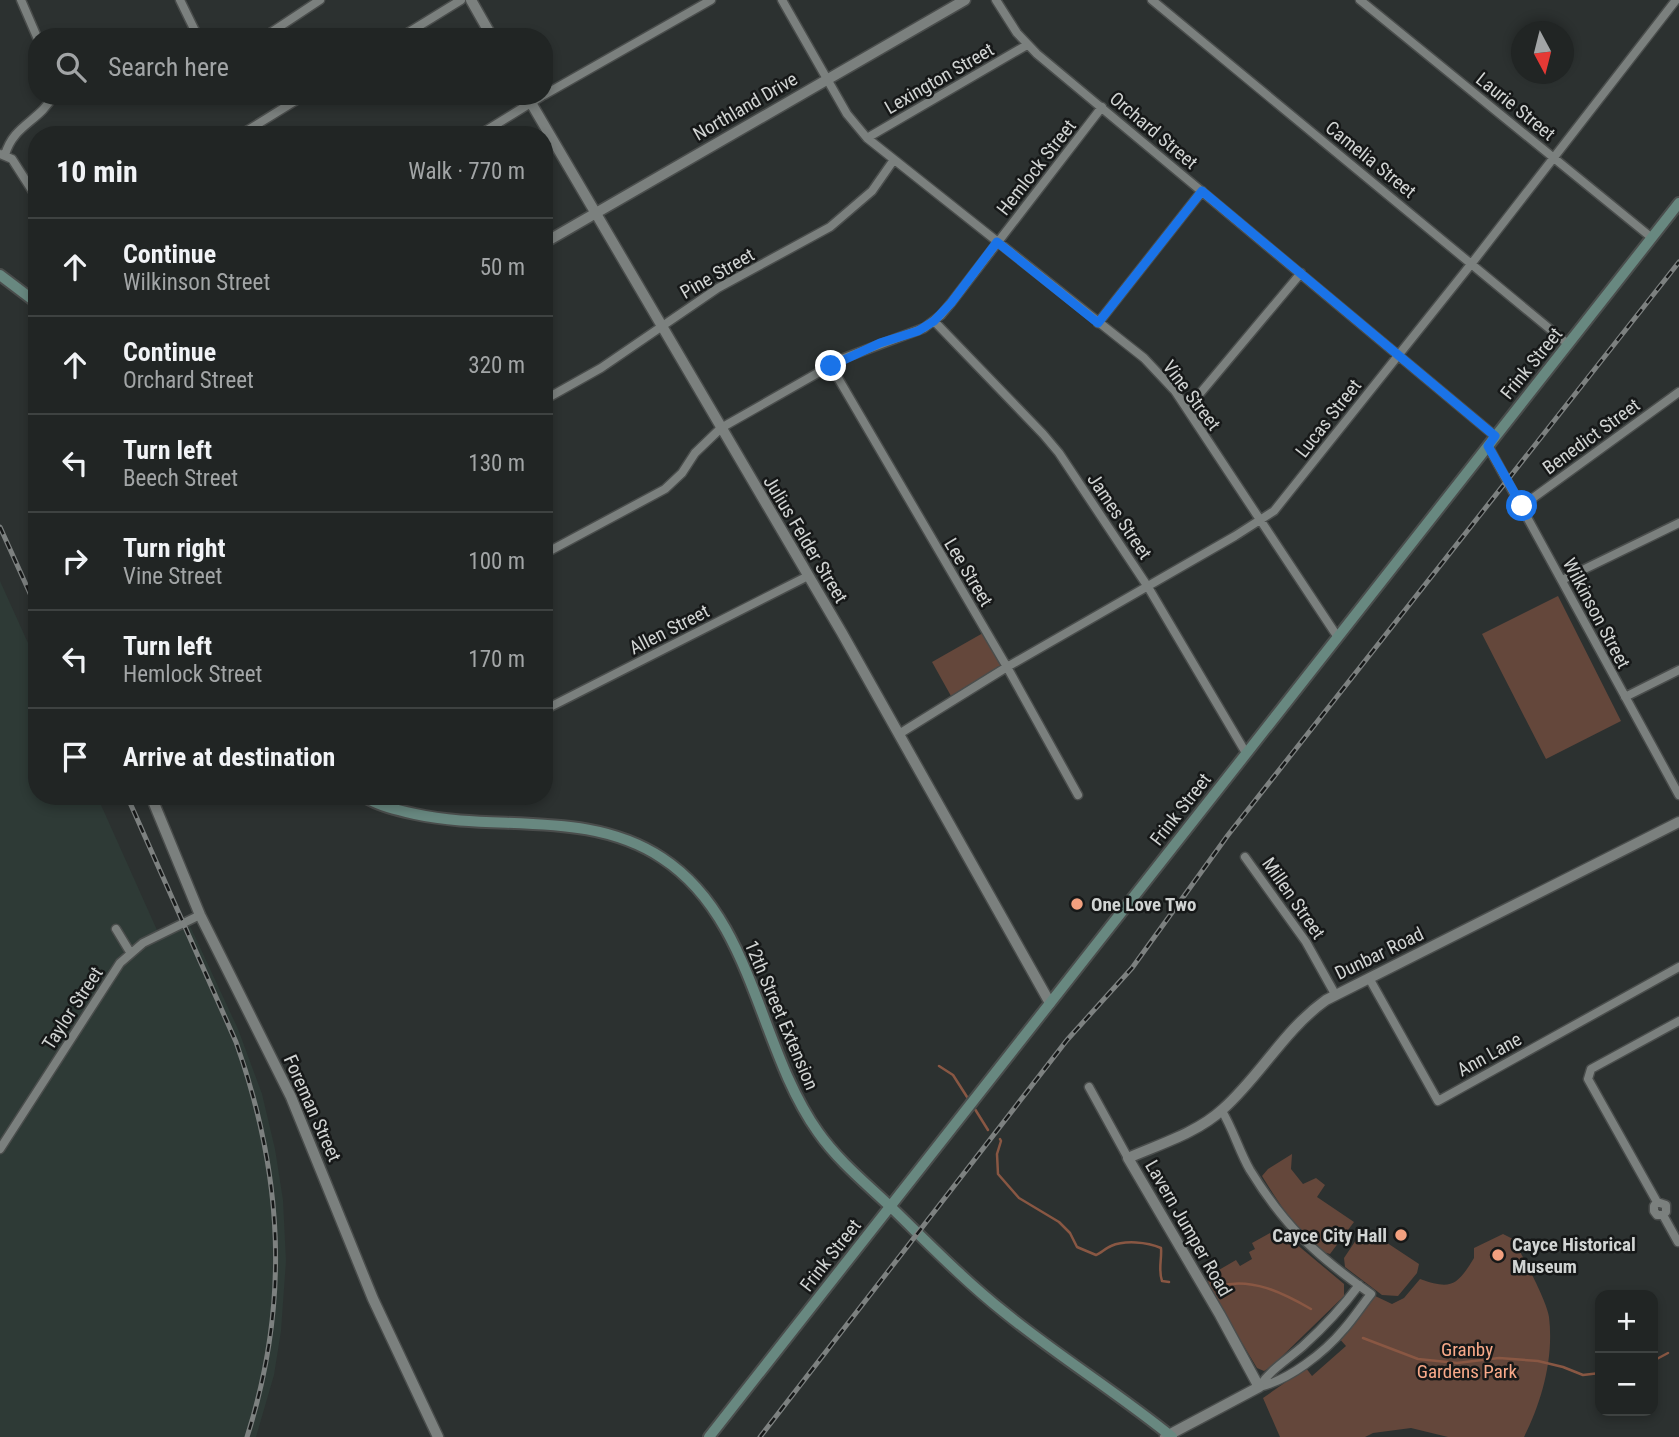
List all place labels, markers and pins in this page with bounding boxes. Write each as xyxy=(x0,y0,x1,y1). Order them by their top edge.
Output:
place label: One Love Two xyxy=(1091,893,1196,916)
marker: One Love Two xyxy=(1069,896,1085,912)
place label: Cayce City Hall xyxy=(1272,1224,1387,1247)
marker: Cayce City Hall xyxy=(1393,1227,1409,1243)
place label: Cayce Historical Museum xyxy=(1512,1233,1636,1278)
marker: Cayce Historical Museum xyxy=(1490,1247,1506,1263)

